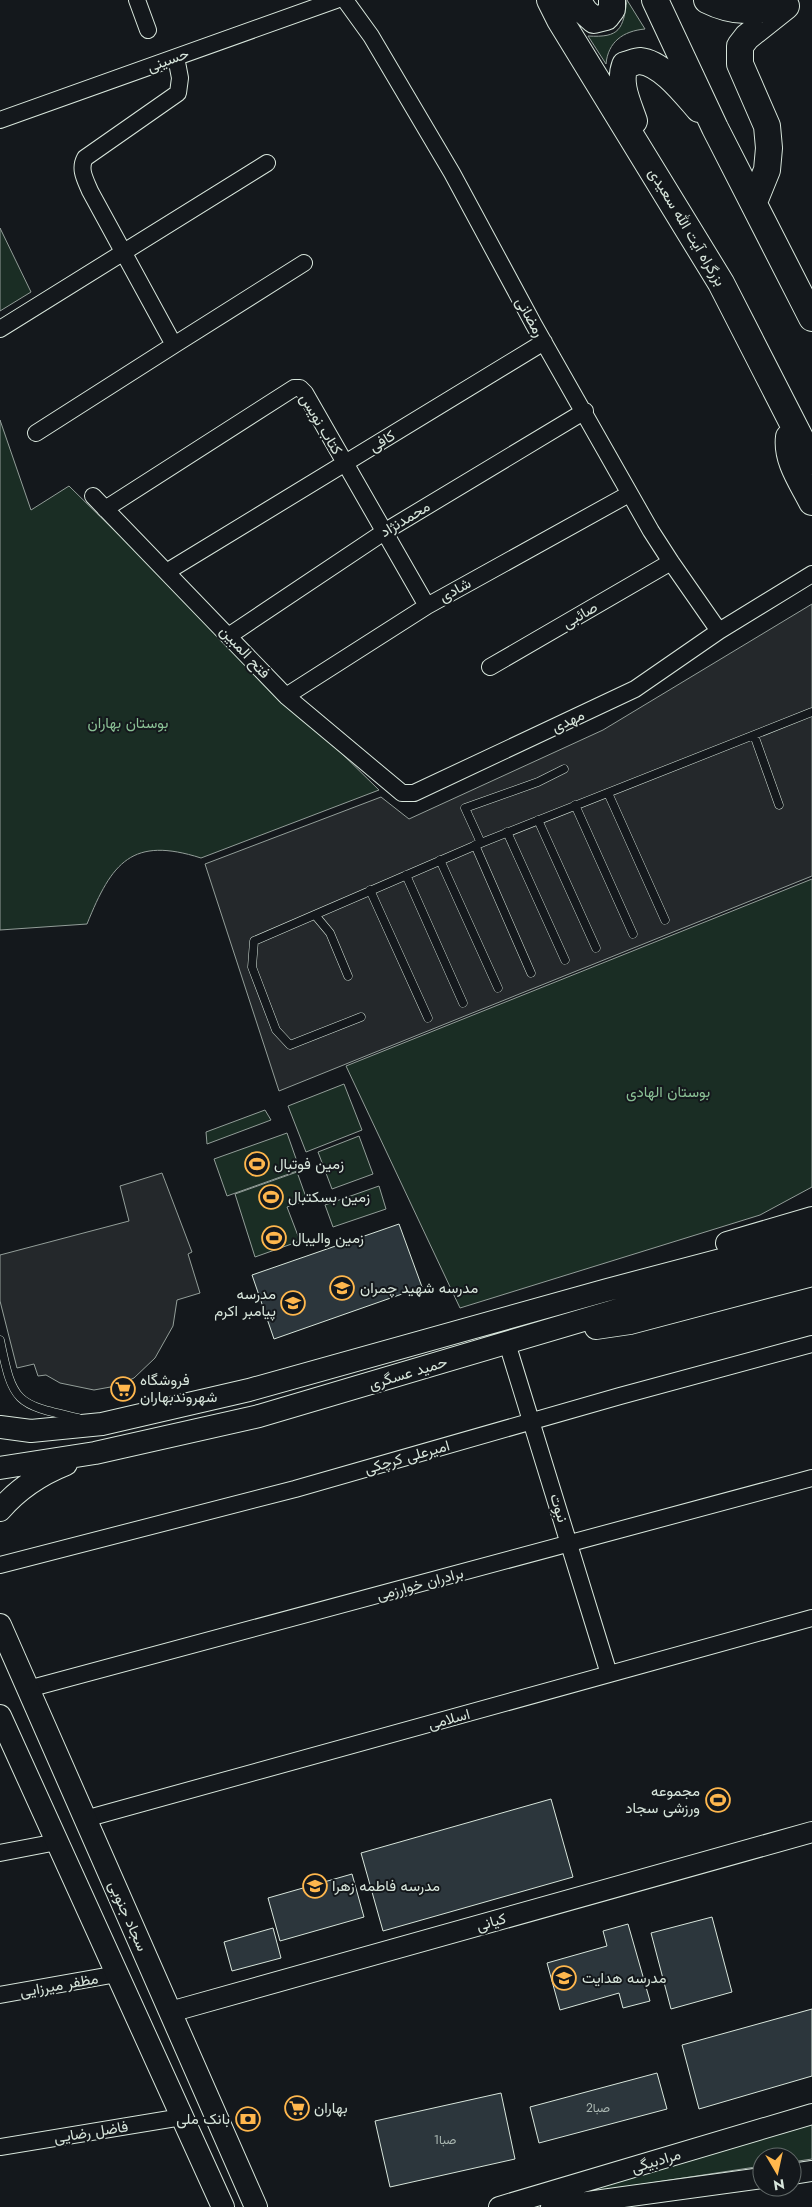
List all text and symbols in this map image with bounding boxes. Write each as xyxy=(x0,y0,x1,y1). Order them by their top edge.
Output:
street label: حسینی xyxy=(144,42,192,78)
street label: بزرگراه آیت الله سعیدی xyxy=(643,164,731,290)
street label: رمضانی xyxy=(510,293,550,341)
street label: کتاب نویس xyxy=(294,389,348,459)
street label: کافی xyxy=(365,424,400,457)
street label: محمدنژاد xyxy=(376,495,434,543)
street label: شادی xyxy=(435,572,475,608)
street label: صائبی xyxy=(558,596,602,634)
street label: فتح المبین xyxy=(215,621,275,684)
street label: مهدی xyxy=(548,704,588,738)
park label: بوستان بهاران xyxy=(88,712,168,734)
park label: بوستان الهادی xyxy=(626,1081,710,1103)
sports icon: زمین فوتبال xyxy=(244,1151,270,1177)
place label: زمین فوتبال xyxy=(274,1153,344,1175)
sports icon: زمین بسکتبال xyxy=(258,1184,284,1210)
place label: زمین بسکتبال xyxy=(288,1186,370,1208)
sports icon: زمین والیبال xyxy=(261,1225,287,1251)
place label: زمین والیبال xyxy=(292,1227,364,1249)
school or university icon: مدرسه شهید چمران xyxy=(329,1275,355,1301)
place label: مدرسه شهید چمران xyxy=(360,1277,478,1299)
place label: مدرسه پیامبر اکرم xyxy=(214,1283,276,1322)
school or university icon: مدرسه پیامبر اکرم xyxy=(280,1290,306,1316)
street label: حمید عسگری xyxy=(366,1351,450,1395)
place label: فروشگاه شهروندبهاران xyxy=(140,1369,218,1408)
supermarket icon: فروشگاه شهروندبهاران xyxy=(110,1376,136,1402)
street label: امیرعلی کرچکی xyxy=(362,1434,452,1480)
street label: نبوت xyxy=(544,1491,574,1525)
street label: برادران خوارزمی xyxy=(374,1562,466,1606)
street label: اسلامی xyxy=(426,1703,472,1735)
place label: مجموعه ورزشی سجاد xyxy=(625,1780,700,1819)
sports icon: مجموعه ورزشی سجاد xyxy=(705,1787,731,1813)
school or university icon: مدرسه فاطمه زهرا xyxy=(302,1873,328,1899)
place label: مدرسه فاطمه زهرا xyxy=(332,1875,440,1897)
street label: سجاد جنوبی xyxy=(103,1877,153,1955)
street label: کیانی xyxy=(474,1907,509,1937)
school or university icon: مدرسه هدایت xyxy=(551,1965,577,1991)
street label: مظفر میرزایی xyxy=(18,1967,100,2003)
place label: مدرسه هدایت xyxy=(582,1967,667,1989)
supermarket icon: بهاران xyxy=(284,2095,310,2121)
place label: بهاران xyxy=(314,2097,348,2119)
house number: صبا2 xyxy=(586,2099,610,2117)
bank icon: بانک ملی xyxy=(235,2106,261,2132)
place label: بانک ملی xyxy=(176,2108,230,2130)
street label: فاضل رضایی xyxy=(52,2115,130,2149)
house number: صبا1 xyxy=(434,2131,456,2149)
street label: مرادبیگی xyxy=(629,2143,683,2179)
north arrow xyxy=(752,2147,802,2197)
text: N xyxy=(772,2174,786,2196)

